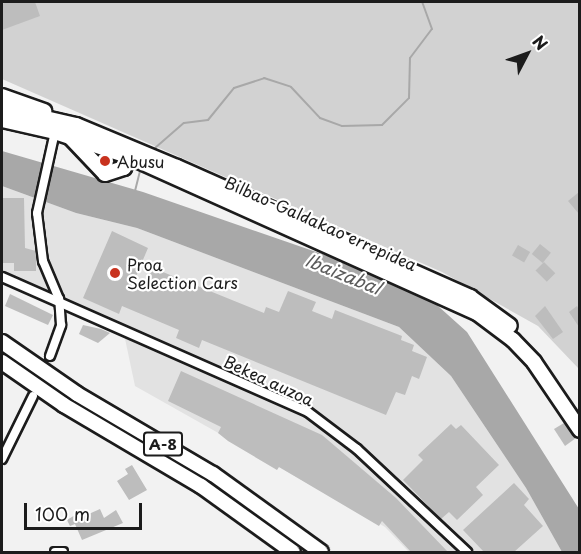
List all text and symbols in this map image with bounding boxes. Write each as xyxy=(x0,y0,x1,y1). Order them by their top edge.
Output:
north arrow xyxy=(497,24,557,84)
text: N xyxy=(527,30,554,55)
place label: Abusu xyxy=(117,151,164,171)
marker: Abusu xyxy=(98,154,112,168)
street label: Bilbao-Galdakao errepidea xyxy=(222,172,420,274)
water label: Ibaizabal xyxy=(302,249,384,299)
place label: Proa Selection Cars xyxy=(127,254,238,292)
marker: Proa Selection Cars xyxy=(108,266,122,280)
street label: Bekea auzoa xyxy=(220,350,318,410)
road number: A-8 xyxy=(142,432,184,456)
scale bar xyxy=(27,491,146,529)
text: 100 m xyxy=(35,500,90,527)

